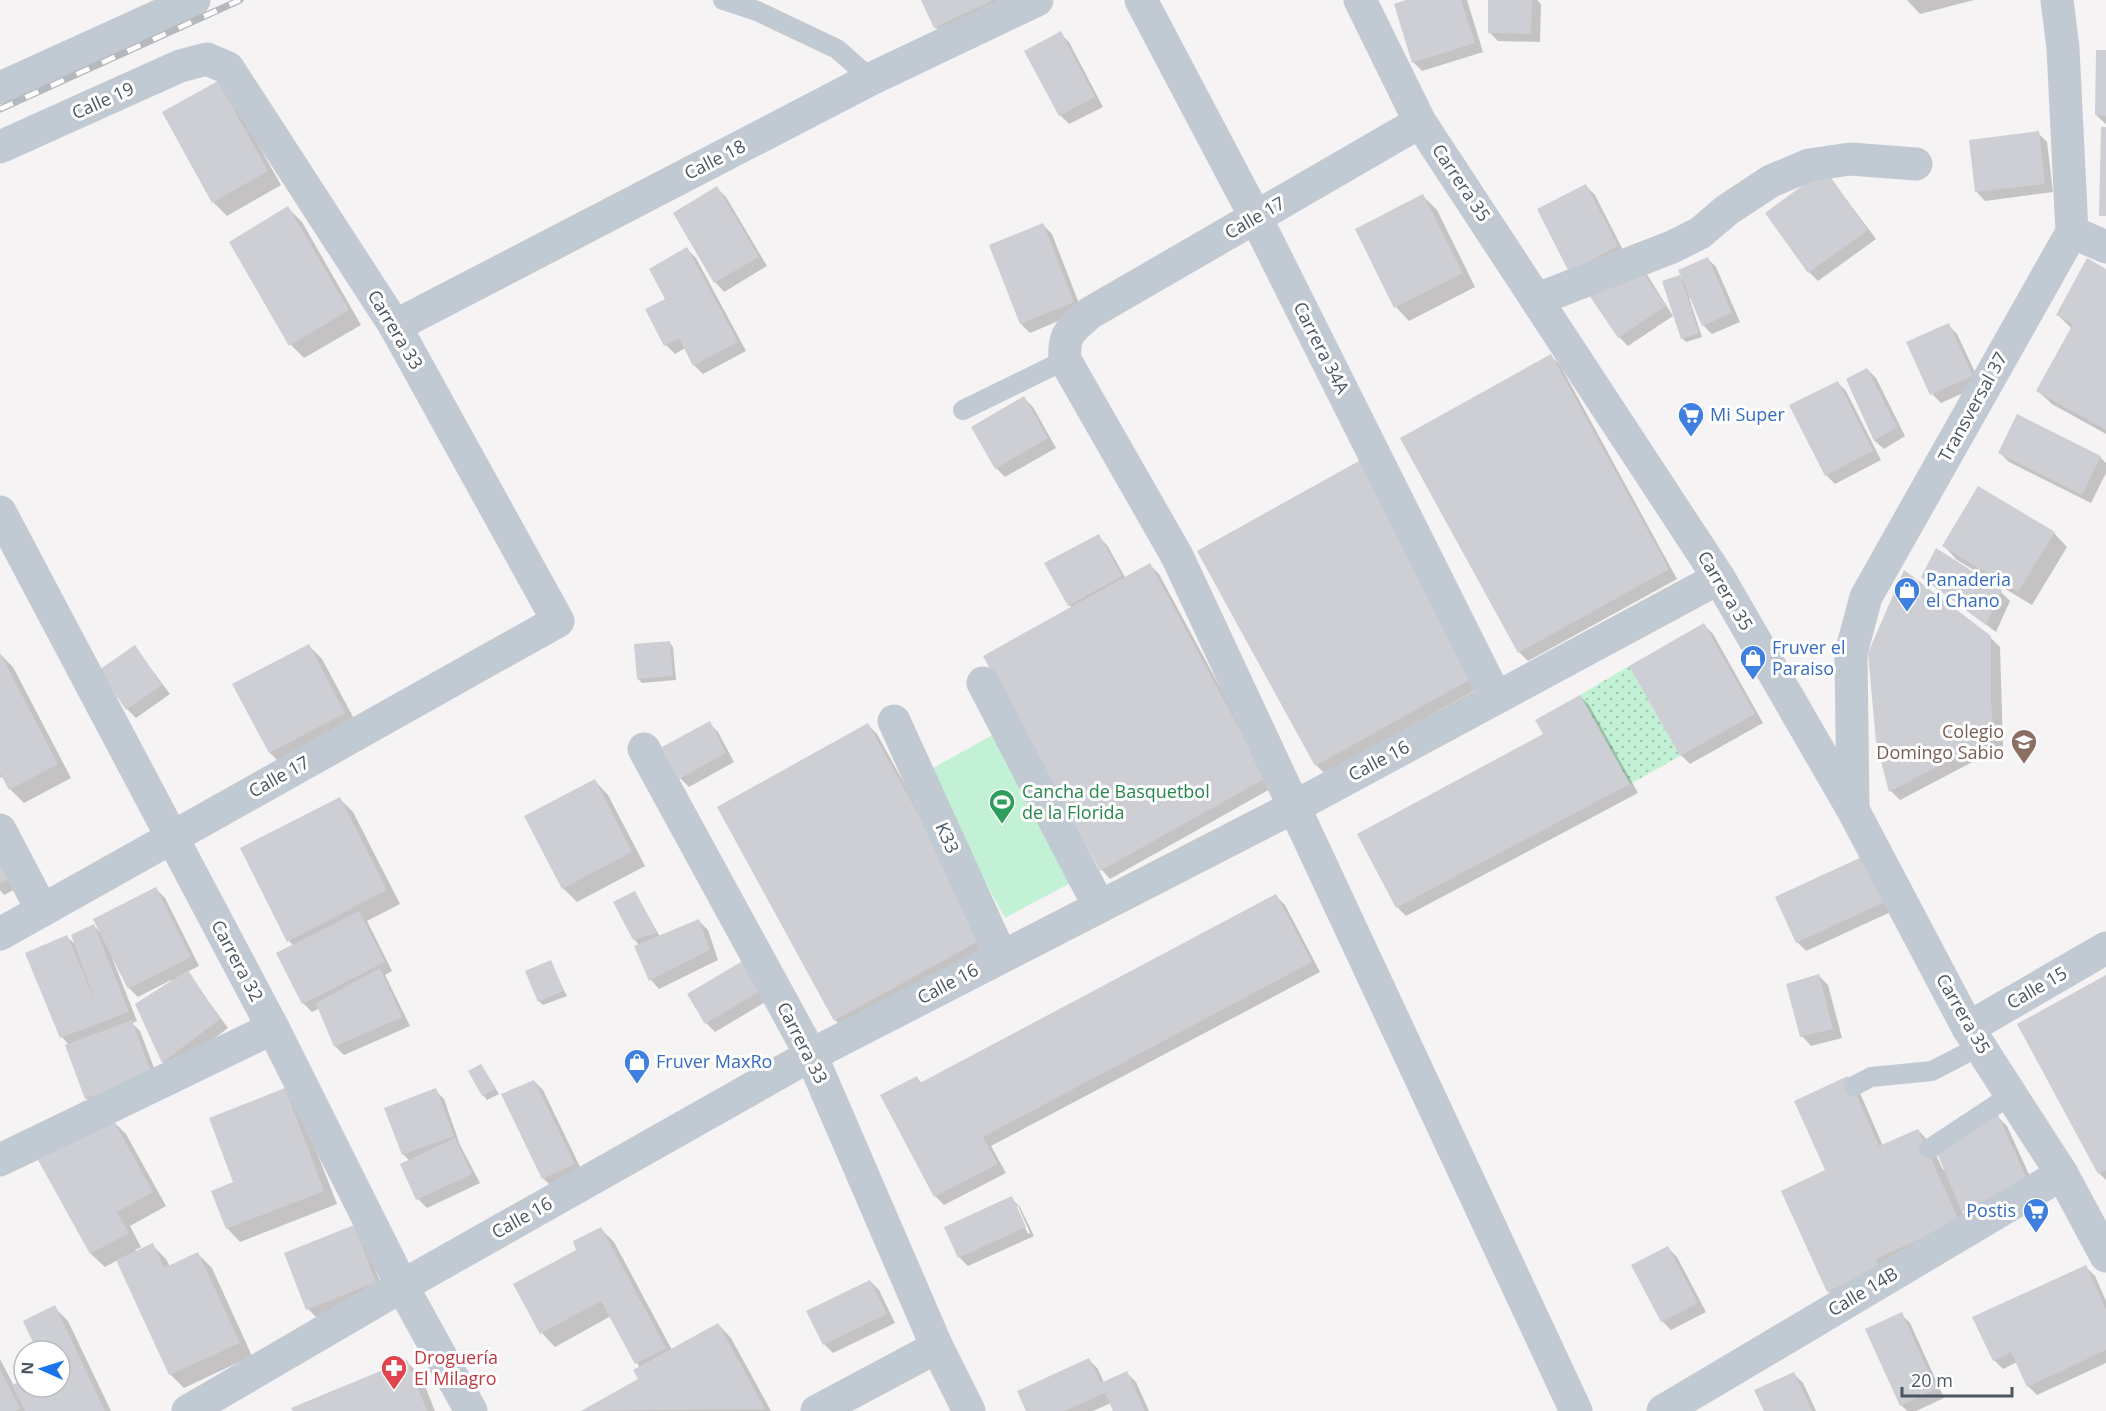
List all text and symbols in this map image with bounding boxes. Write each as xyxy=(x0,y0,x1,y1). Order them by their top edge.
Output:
street label: Calle 19 xyxy=(68,76,138,124)
street label: Calle 18 xyxy=(680,133,749,185)
street label: Carrera 35 xyxy=(1427,139,1497,226)
street label: Calle 17 xyxy=(1220,190,1289,244)
street label: Carrera 33 xyxy=(363,285,429,374)
street label: Carrera 34A xyxy=(1288,297,1356,398)
street label: Transversal 37 xyxy=(1932,347,2012,466)
supermarket icon: Mi Super xyxy=(1676,400,1706,438)
place label: Mi Super xyxy=(1710,402,1785,426)
street label: Carrera 35 xyxy=(1693,546,1759,635)
place label: Panaderia el Chano xyxy=(1926,567,2011,612)
shop icon: Panaderia el Chano xyxy=(1892,575,1922,613)
place label: Fruver el Paraiso xyxy=(1772,635,1845,680)
shop icon: Fruver el Paraiso xyxy=(1738,643,1768,681)
place label: Colegio Domingo Sabio xyxy=(1876,719,2004,764)
school or university icon: Colegio Domingo Sabio xyxy=(2009,727,2039,765)
street label: Calle 16 xyxy=(1344,734,1413,786)
street label: Calle 17 xyxy=(244,750,313,803)
place label: Cancha de Basquetbol de la Florida xyxy=(1022,779,1210,824)
sports icon: Cancha de Basquetbol de la Florida xyxy=(987,787,1017,825)
street label: K33 xyxy=(931,818,965,857)
street label: Carrera 32 xyxy=(206,916,269,1005)
street label: Calle 16 xyxy=(913,957,982,1009)
street label: Calle 15 xyxy=(2002,960,2071,1014)
street label: Carrera 35 xyxy=(1931,969,1996,1058)
street label: Carrera 33 xyxy=(772,998,834,1088)
shop icon: Fruver MaxRo xyxy=(622,1047,652,1085)
place label: Fruver MaxRo xyxy=(656,1049,772,1073)
street label: Calle 16 xyxy=(487,1191,556,1244)
supermarket icon: Postis xyxy=(2021,1196,2051,1234)
place label: Postis xyxy=(1966,1198,2016,1222)
street label: Calle 14B xyxy=(1823,1261,1902,1321)
north arrow xyxy=(12,1339,72,1399)
place label: Droguería El Milagro xyxy=(414,1345,498,1390)
pharmacy icon: Droguería El Milagro xyxy=(379,1353,409,1391)
scale bar xyxy=(1902,1360,2012,1398)
text: N xyxy=(16,1361,38,1375)
text: 20 m xyxy=(1911,1368,1953,1392)

